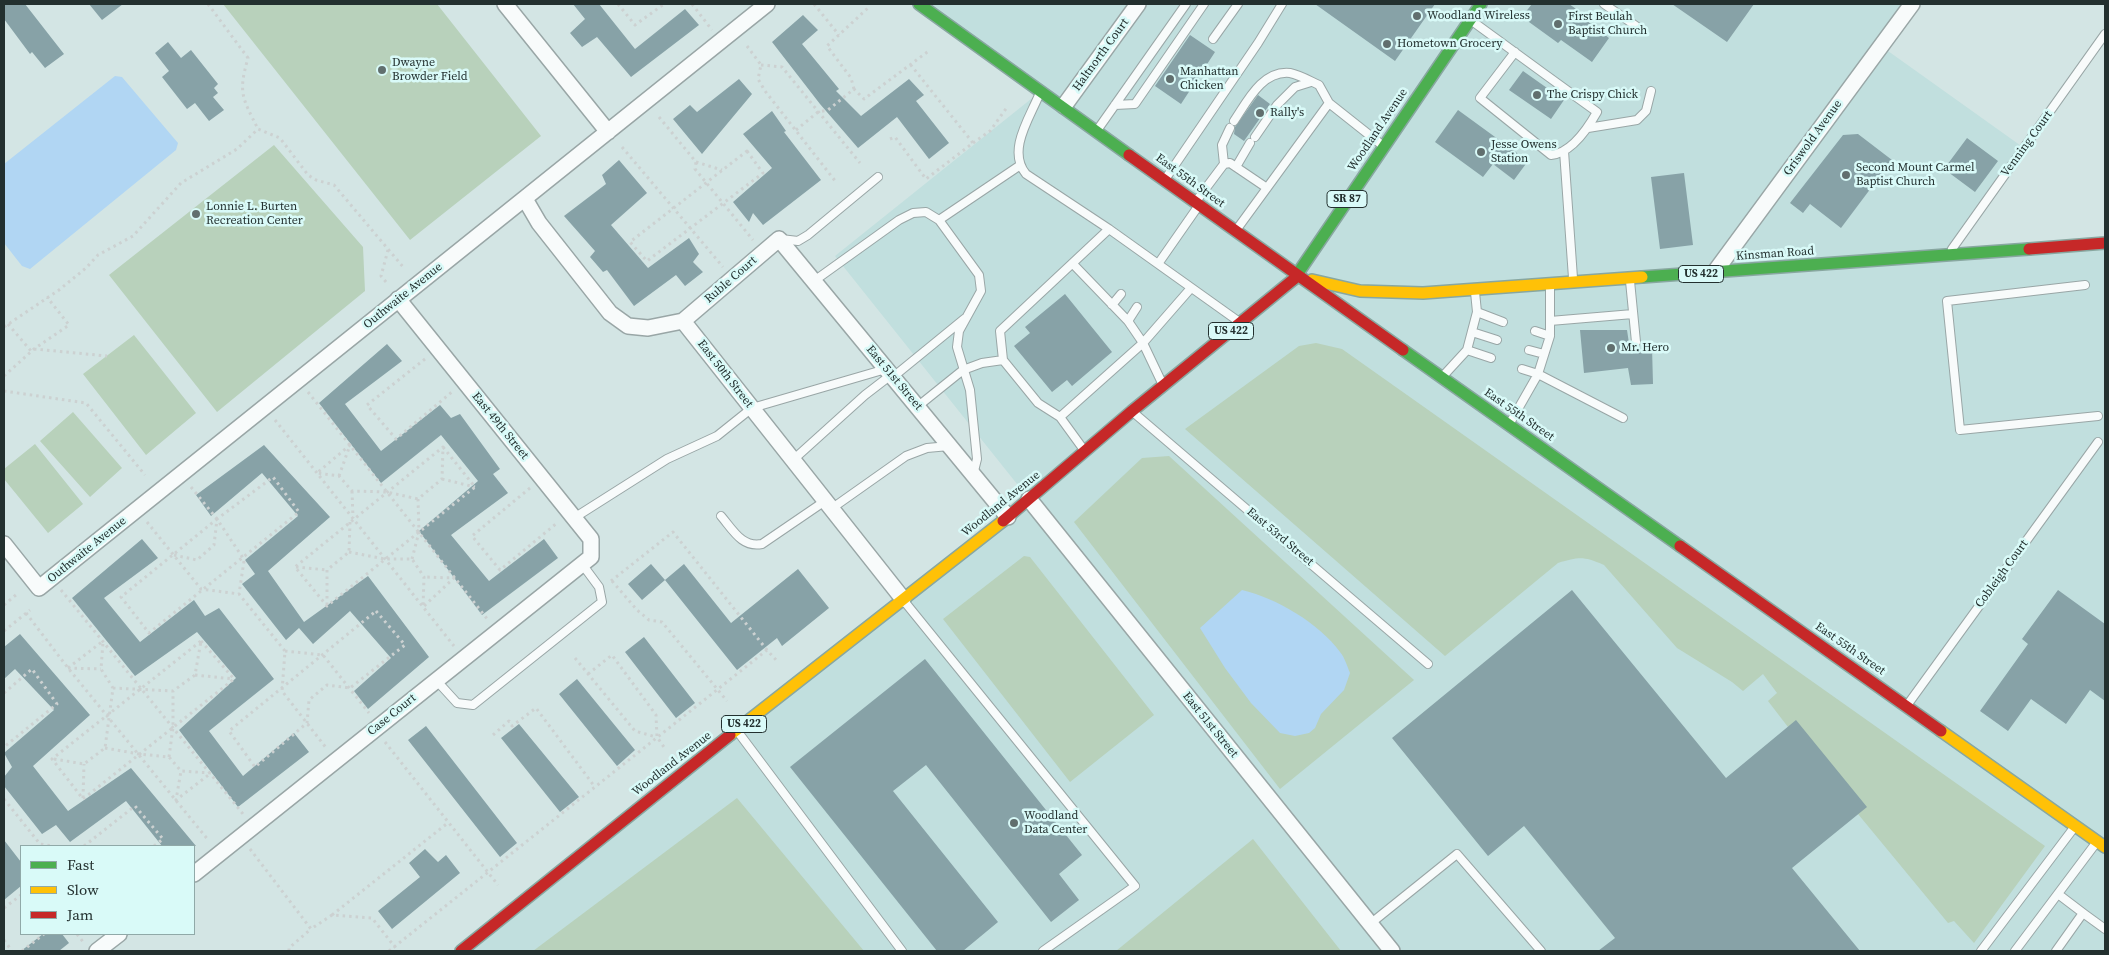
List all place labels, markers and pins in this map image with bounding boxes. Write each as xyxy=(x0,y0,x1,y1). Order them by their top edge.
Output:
place label: Woodland Wireless xyxy=(1427,9,1530,23)
marker: Woodland Wireless xyxy=(1411,10,1423,22)
place label: First Beulah Baptist Church xyxy=(1568,10,1647,38)
marker: First Beulah Baptist Church xyxy=(1552,18,1564,30)
place label: Hometown Grocery xyxy=(1397,37,1503,51)
marker: Hometown Grocery xyxy=(1381,38,1393,50)
place label: Dwayne Browder Field xyxy=(392,56,468,84)
marker: Dwayne Browder Field xyxy=(376,64,388,76)
place label: Manhattan Chicken xyxy=(1180,65,1238,93)
marker: Manhattan Chicken xyxy=(1164,73,1176,85)
place label: The Crispy Chick xyxy=(1547,88,1638,102)
marker: The Crispy Chick xyxy=(1531,89,1543,101)
place label: Rally's xyxy=(1270,106,1304,120)
marker: Rally's xyxy=(1254,107,1266,119)
place label: Jesse Owens Station xyxy=(1491,138,1557,166)
marker: Jesse Owens Station xyxy=(1475,146,1487,158)
place label: Second Mount Carmel Baptist Church xyxy=(1856,161,1975,189)
marker: Second Mount Carmel Baptist Church xyxy=(1840,169,1852,181)
place label: Lonnie L. Burten Recreation Center xyxy=(206,200,303,228)
marker: Lonnie L. Burten Recreation Center xyxy=(190,208,202,220)
place label: Mr. Hero xyxy=(1621,341,1669,355)
marker: Mr. Hero xyxy=(1605,342,1617,354)
place label: Woodland Data Center xyxy=(1024,809,1087,837)
marker: Woodland Data Center xyxy=(1008,817,1020,829)

